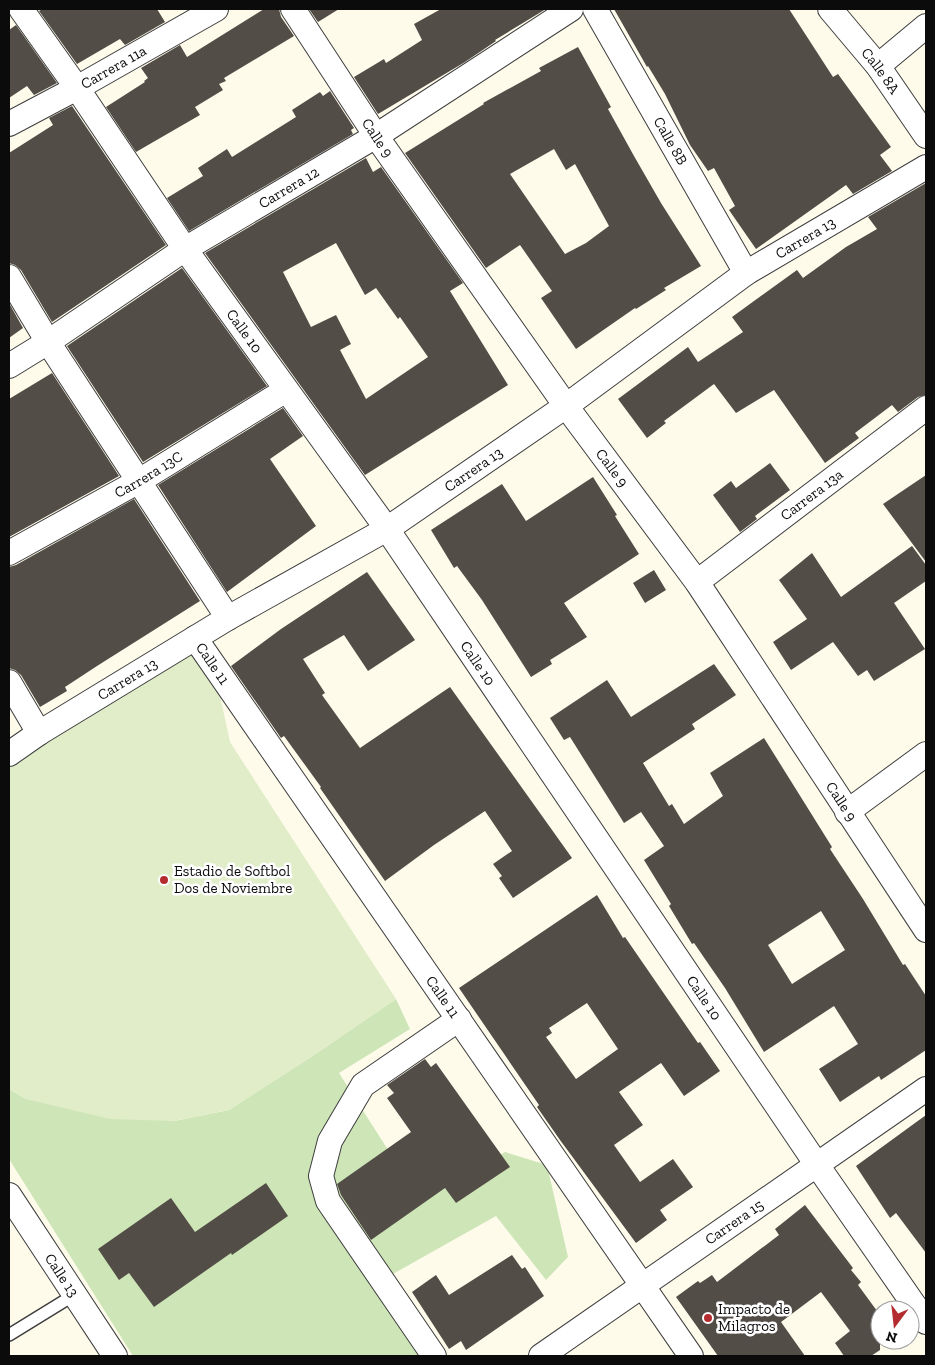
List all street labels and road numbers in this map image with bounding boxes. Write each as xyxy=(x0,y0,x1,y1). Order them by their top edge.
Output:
street label: Carrera 11a xyxy=(78,42,149,93)
street label: Calle 8A xyxy=(858,44,904,98)
street label: Calle 8B xyxy=(650,114,691,168)
street label: Calle 9 xyxy=(358,115,397,161)
street label: Carrera 12 xyxy=(255,163,323,212)
street label: Carrera 13 xyxy=(772,213,839,263)
street label: Calle 10 xyxy=(222,306,266,357)
street label: Carrera 13 xyxy=(441,443,506,496)
street label: Calle 9 xyxy=(592,445,632,491)
street label: Carrera 13C xyxy=(111,447,186,502)
street label: Carrera 13a xyxy=(777,465,847,524)
street label: Calle 10 xyxy=(456,638,499,689)
street label: Calle 11 xyxy=(192,639,234,688)
street label: Carrera 13 xyxy=(94,654,160,704)
street label: Calle 9 xyxy=(822,778,861,825)
street label: Calle 11 xyxy=(422,972,464,1021)
street label: Calle 10 xyxy=(683,972,725,1024)
street label: Carrera 15 xyxy=(701,1195,767,1249)
street label: Calle 13 xyxy=(41,1250,83,1300)

